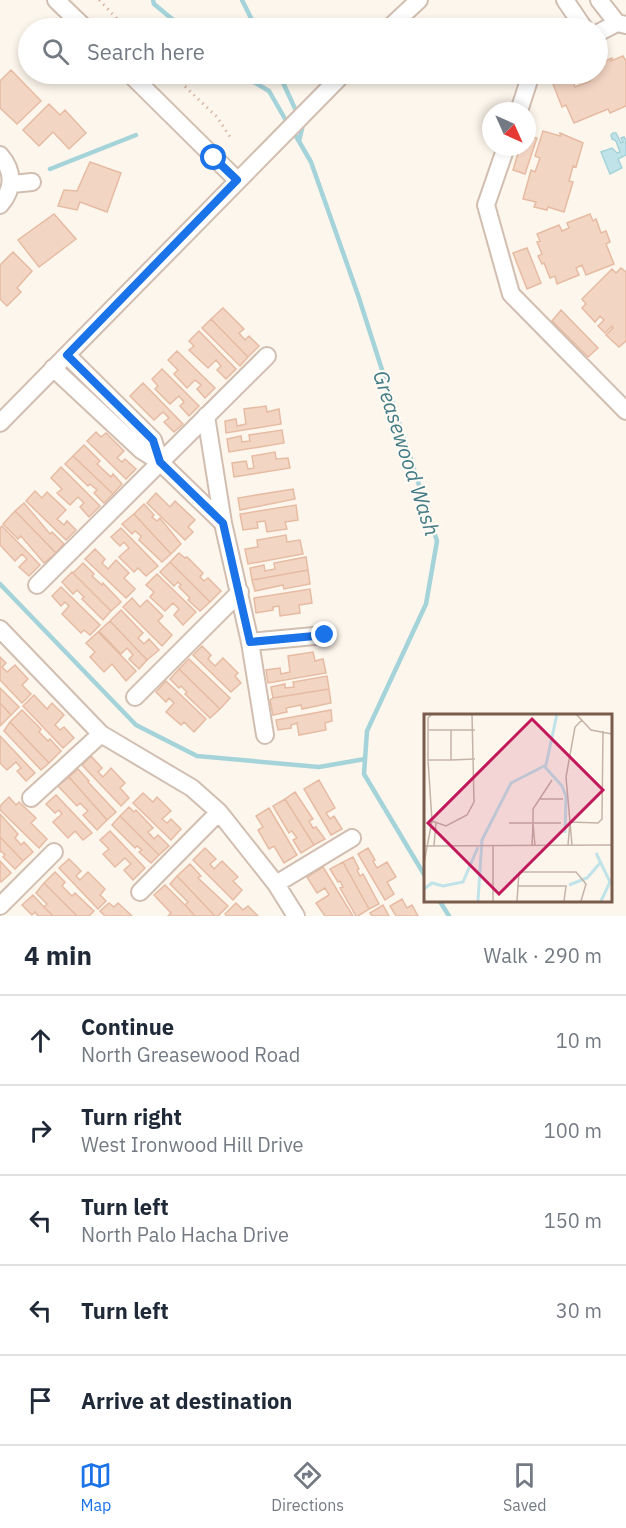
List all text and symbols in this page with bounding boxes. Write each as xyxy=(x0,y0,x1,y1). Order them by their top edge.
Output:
search box xyxy=(18,18,608,84)
icon: search xyxy=(39,35,72,68)
text: Search here xyxy=(87,37,205,66)
north arrow xyxy=(482,102,536,156)
route start xyxy=(200,144,226,170)
water label: Greasewood Wash xyxy=(367,367,447,539)
route end xyxy=(311,621,337,647)
inset map xyxy=(424,714,611,901)
text: 4 min xyxy=(24,938,92,972)
text: Walk · 290 m xyxy=(484,942,602,969)
text: Continue xyxy=(81,1012,174,1041)
icon: ahead xyxy=(24,1024,57,1057)
text: 10 m xyxy=(556,1027,602,1054)
text: North Greasewood Road xyxy=(81,1041,300,1068)
text: Turn right xyxy=(81,1102,182,1131)
icon: right xyxy=(24,1114,57,1147)
text: 100 m xyxy=(544,1117,602,1144)
text: West Ironwood Hill Drive xyxy=(81,1131,304,1158)
text: Turn left xyxy=(81,1192,169,1221)
icon: left xyxy=(24,1204,57,1237)
text: 150 m xyxy=(544,1207,602,1234)
text: North Palo Hacha Drive xyxy=(81,1221,289,1248)
icon: left xyxy=(24,1294,57,1327)
text: Turn left xyxy=(81,1296,169,1325)
text: 30 m xyxy=(556,1297,602,1324)
icon: arrive xyxy=(24,1384,57,1417)
text: Arrive at destination xyxy=(81,1386,292,1415)
tab: Map xyxy=(79,1459,112,1515)
tab: Directions xyxy=(271,1459,344,1515)
tab: Saved xyxy=(503,1459,547,1515)

